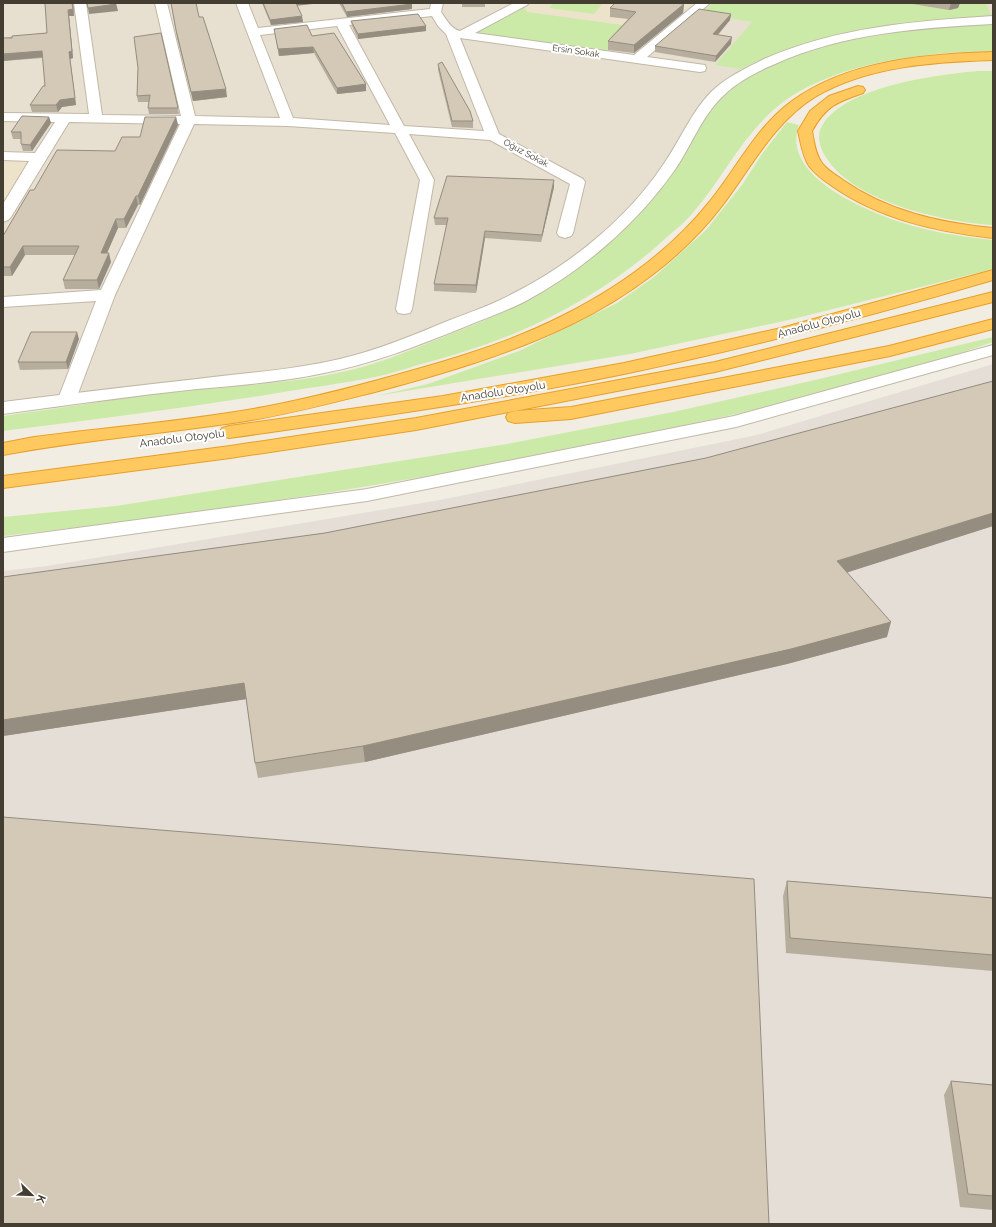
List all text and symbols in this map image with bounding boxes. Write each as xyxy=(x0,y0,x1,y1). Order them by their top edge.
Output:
street label: Ersin Sokak xyxy=(552,43,601,59)
street label: Oğuz Sokak xyxy=(502,137,550,169)
street label: Anadolu Otoyolu xyxy=(776,306,862,341)
street label: Anadolu Otoyolu xyxy=(460,378,546,405)
street label: Anadolu Otoyolu xyxy=(139,427,225,450)
north arrow xyxy=(12,1175,52,1215)
text: K xyxy=(33,1193,48,1205)

